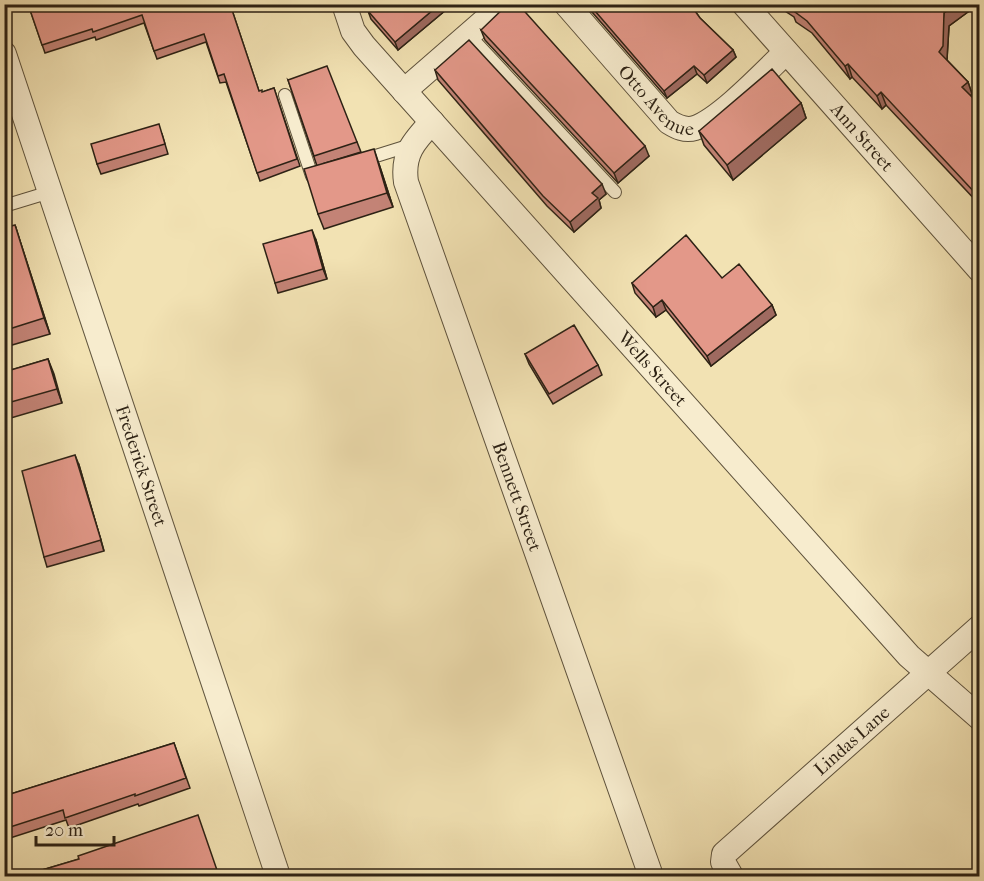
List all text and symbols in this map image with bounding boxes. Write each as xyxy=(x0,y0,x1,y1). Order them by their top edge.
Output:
street label: Otto Avenue xyxy=(614,61,695,140)
street label: Ann Street xyxy=(826,98,898,176)
street label: Wells Street xyxy=(613,326,692,411)
street label: Frederick Street xyxy=(111,403,171,529)
street label: Bennett Street xyxy=(488,439,546,555)
street label: Lindas Lane xyxy=(810,702,894,780)
scale bar xyxy=(36,809,114,847)
text: 20 m xyxy=(45,820,83,841)

